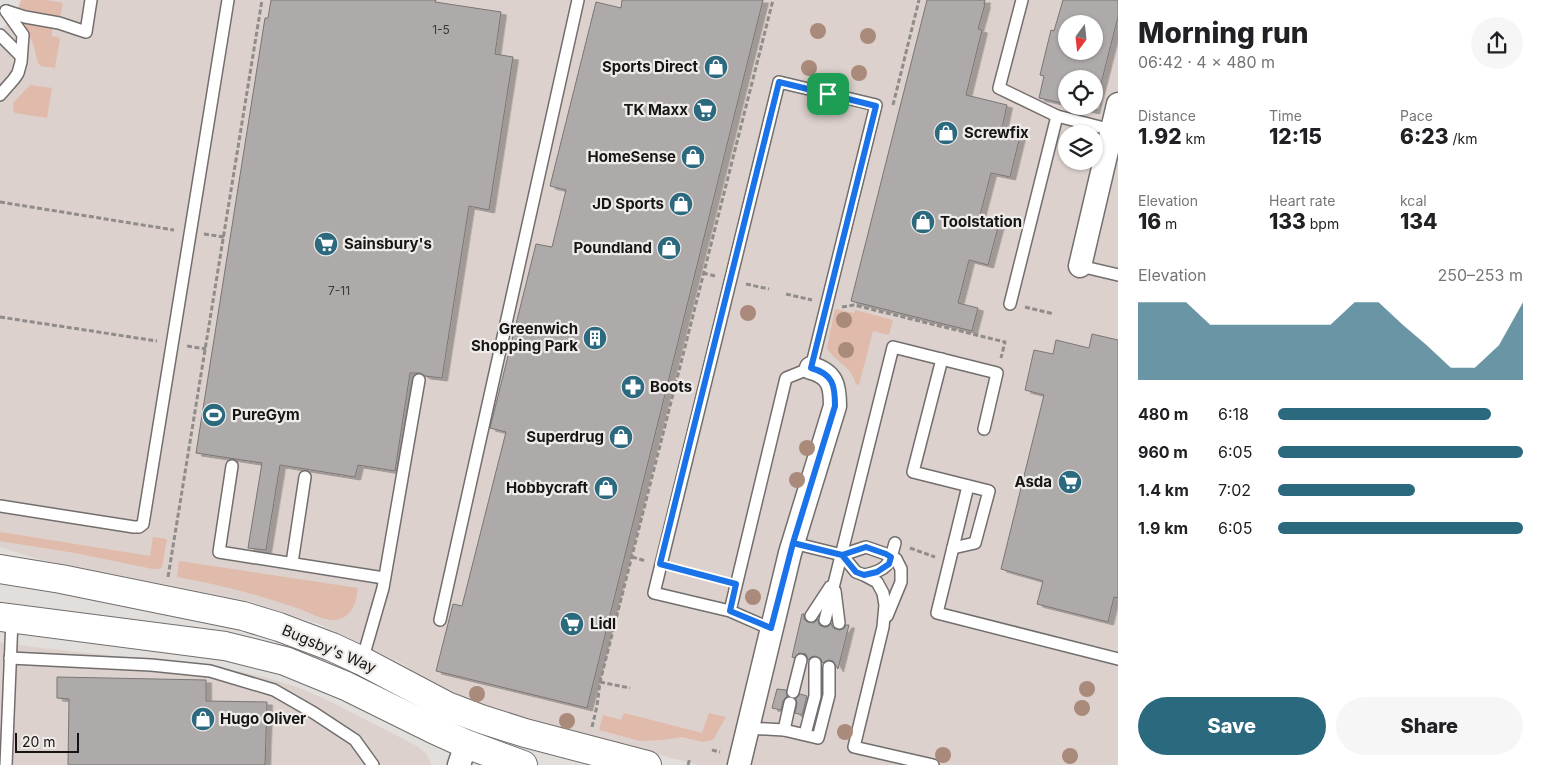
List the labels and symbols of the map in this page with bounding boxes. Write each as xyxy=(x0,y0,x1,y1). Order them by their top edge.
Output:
north arrow xyxy=(1058,15,1102,60)
house number: 1-5 xyxy=(432,22,450,37)
shop icon: Sports Direct xyxy=(703,54,729,80)
place label: Sports Direct xyxy=(602,57,699,76)
pin xyxy=(807,73,849,115)
supermarket icon: TK Maxx xyxy=(692,97,718,123)
place label: TK Maxx xyxy=(624,100,688,119)
shop icon: Screwfix xyxy=(933,120,959,146)
place label: Screwfix xyxy=(964,123,1029,142)
shop icon: HomeSense xyxy=(680,144,706,170)
place label: HomeSense xyxy=(588,147,676,166)
shop icon: JD Sports xyxy=(668,191,694,217)
place label: JD Sports xyxy=(592,194,664,213)
shop icon: Toolstation xyxy=(910,209,936,235)
place label: Toolstation xyxy=(940,212,1022,231)
supermarket icon: Sainsbury's xyxy=(313,231,339,257)
place label: Sainsbury's xyxy=(344,234,432,253)
shop icon: Poundland xyxy=(656,235,682,261)
place label: Poundland xyxy=(574,238,652,257)
house number: 7-11 xyxy=(328,283,350,298)
place label: Greenwich Shopping Park xyxy=(471,319,578,355)
building icon: Greenwich Shopping Park xyxy=(582,325,608,351)
pharmacy icon: Boots xyxy=(620,374,646,400)
place label: Boots xyxy=(650,377,692,396)
sports icon: PureGym xyxy=(201,402,227,428)
place label: PureGym xyxy=(232,405,300,424)
shop icon: Superdrug xyxy=(608,424,634,450)
place label: Superdrug xyxy=(526,427,604,446)
supermarket icon: Asda xyxy=(1057,469,1083,495)
place label: Asda xyxy=(1014,472,1052,491)
shop icon: Hobbycraft xyxy=(593,475,619,501)
place label: Hobbycraft xyxy=(506,478,588,497)
supermarket icon: Lidl xyxy=(559,611,585,637)
place label: Lidl xyxy=(590,614,616,633)
street label: Bugsby's Way xyxy=(279,620,380,677)
shop icon: Hugo Oliver xyxy=(190,706,216,732)
place label: Hugo Oliver xyxy=(220,709,306,728)
scale bar xyxy=(15,730,79,753)

